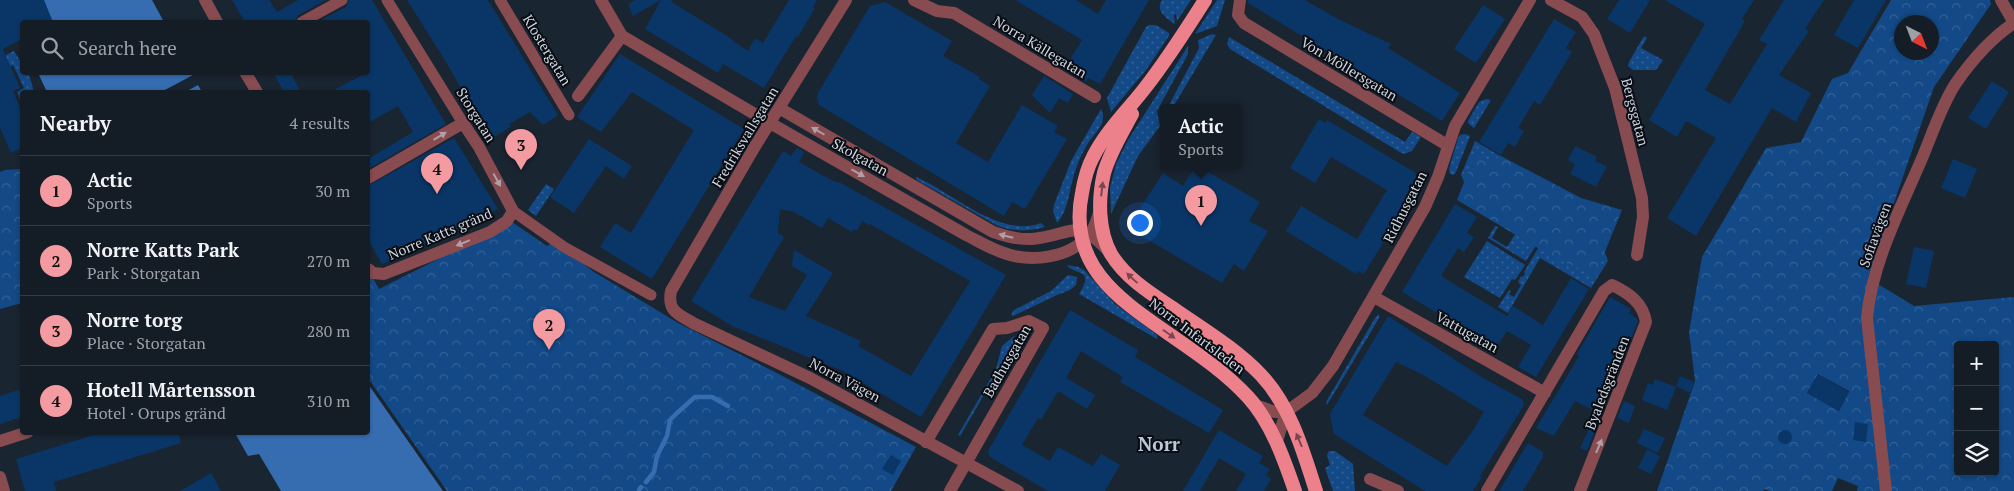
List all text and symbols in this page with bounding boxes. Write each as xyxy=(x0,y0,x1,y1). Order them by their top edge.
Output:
street label: Klostergatan xyxy=(519,11,576,89)
street label: Norra Källegatan xyxy=(990,11,1091,82)
north arrow xyxy=(1894,15,1939,60)
search box xyxy=(20,20,370,75)
street label: Von Möllersgatan xyxy=(1297,32,1402,105)
icon: search xyxy=(38,34,66,62)
text: Search here xyxy=(78,35,177,60)
street label: Bergsgatan xyxy=(1617,76,1654,149)
street label: Fredriksvallsgatan xyxy=(707,82,783,191)
street label: Storgatan xyxy=(452,84,501,146)
popup xyxy=(1160,104,1242,169)
text: Nearby xyxy=(40,109,111,137)
text: 4 results xyxy=(290,112,350,134)
text: Actic xyxy=(1178,113,1223,138)
one-way arrow xyxy=(811,127,826,135)
pin: 3 xyxy=(505,129,537,170)
one-way arrow xyxy=(434,132,447,141)
street label: Skolgatan xyxy=(829,133,892,180)
text: Sports xyxy=(1178,138,1224,160)
pin: 4 xyxy=(421,153,453,194)
text: Actic xyxy=(87,167,132,192)
street label: Ridhusgatan xyxy=(1378,167,1431,246)
one-way arrow xyxy=(851,169,866,177)
one-way arrow xyxy=(492,173,501,187)
text: 1 xyxy=(51,180,61,202)
text: 30 m xyxy=(315,180,350,202)
one-way arrow xyxy=(1098,181,1106,197)
pin: 1 xyxy=(1185,185,1217,226)
text: Sports xyxy=(87,192,133,214)
street label: Sofiavägen xyxy=(1854,199,1895,270)
street label: Norre Katts gränd xyxy=(385,203,495,264)
your location xyxy=(1127,210,1153,236)
one-way arrow xyxy=(998,232,1013,240)
text: Norre Katts Park xyxy=(87,237,239,262)
one-way arrow xyxy=(456,239,470,247)
text: 2 xyxy=(51,250,61,272)
text: 270 m xyxy=(307,250,350,272)
text: Park · Storgatan xyxy=(87,262,200,284)
one-way arrow xyxy=(1127,272,1139,284)
street label: Norra Infartsleden xyxy=(1146,293,1250,378)
text: Norre torg xyxy=(87,307,182,332)
street label: Vattugatan xyxy=(1432,307,1503,357)
pin: 2 xyxy=(533,309,565,350)
text: 3 xyxy=(51,320,61,342)
text: 280 m xyxy=(307,320,350,342)
street label: Badhusgatan xyxy=(978,320,1035,400)
one-way arrow xyxy=(1163,329,1176,339)
text: Place · Storgatan xyxy=(87,332,206,354)
street label: Byaledsgränden xyxy=(1580,333,1633,432)
map controls xyxy=(1954,341,1999,476)
button: + xyxy=(1954,341,1999,386)
street label: Norra Vägen xyxy=(806,353,885,406)
text: Hotell Mårtensson xyxy=(87,377,255,402)
button: − xyxy=(1954,386,1999,431)
text: 4 xyxy=(51,390,61,412)
text: 310 m xyxy=(307,390,350,412)
text: Hotel · Orups gränd xyxy=(87,402,226,424)
district label: Norr xyxy=(1138,431,1181,456)
button: layers xyxy=(1954,431,1999,476)
one-way arrow xyxy=(1294,433,1302,447)
one-way arrow xyxy=(1595,439,1603,453)

